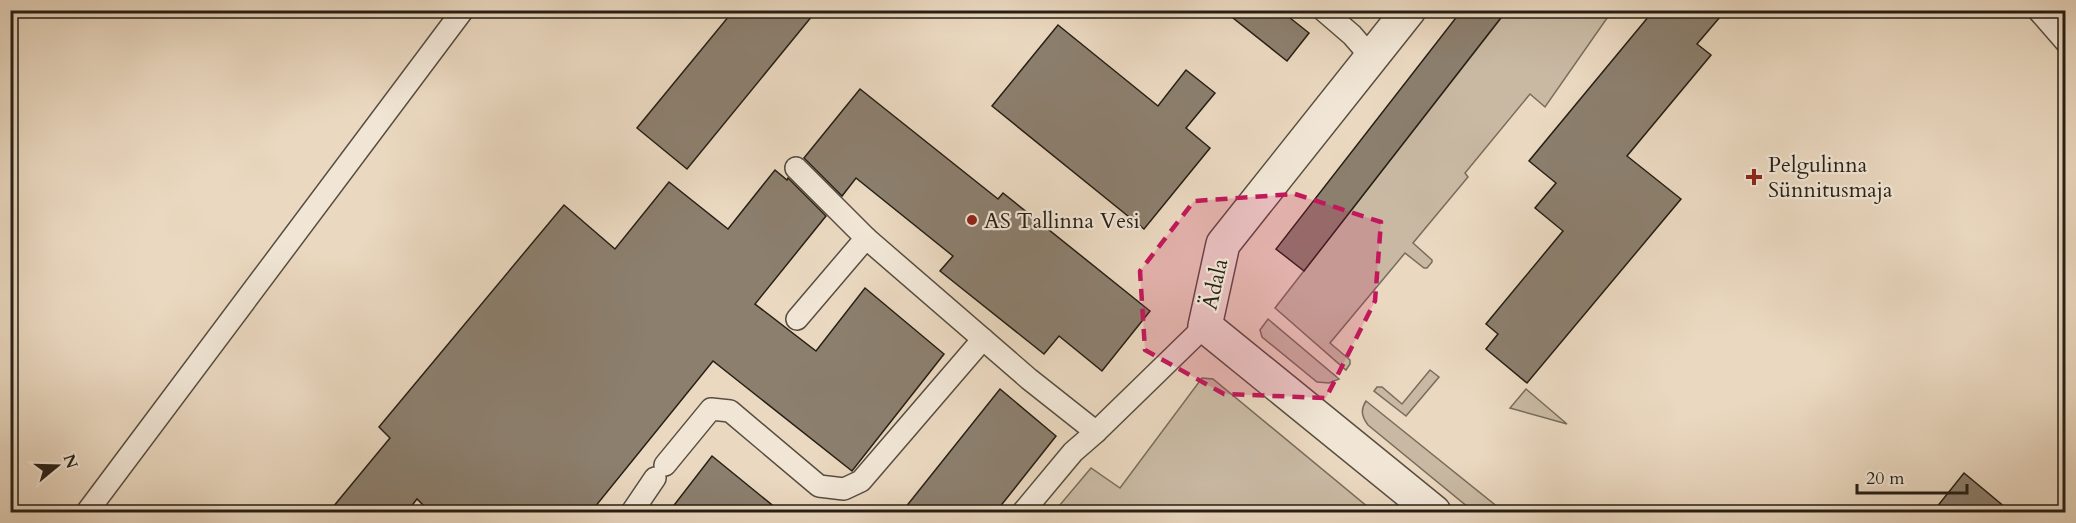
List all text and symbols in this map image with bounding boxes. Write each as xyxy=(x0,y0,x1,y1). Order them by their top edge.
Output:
place label: Pelgulinna Sünnitusmaja xyxy=(1768,150,1893,205)
marker: Pelgulinna Sünnitusmaja xyxy=(1745,168,1763,186)
place label: AS Tallinna Vesi xyxy=(984,206,1140,236)
marker: AS Tallinna Vesi xyxy=(965,213,979,227)
street label: Ädala xyxy=(1195,255,1236,313)
north arrow xyxy=(27,436,87,496)
text: N xyxy=(58,451,83,472)
scale bar xyxy=(1857,457,1966,495)
text: 20 m xyxy=(1866,466,1905,491)

